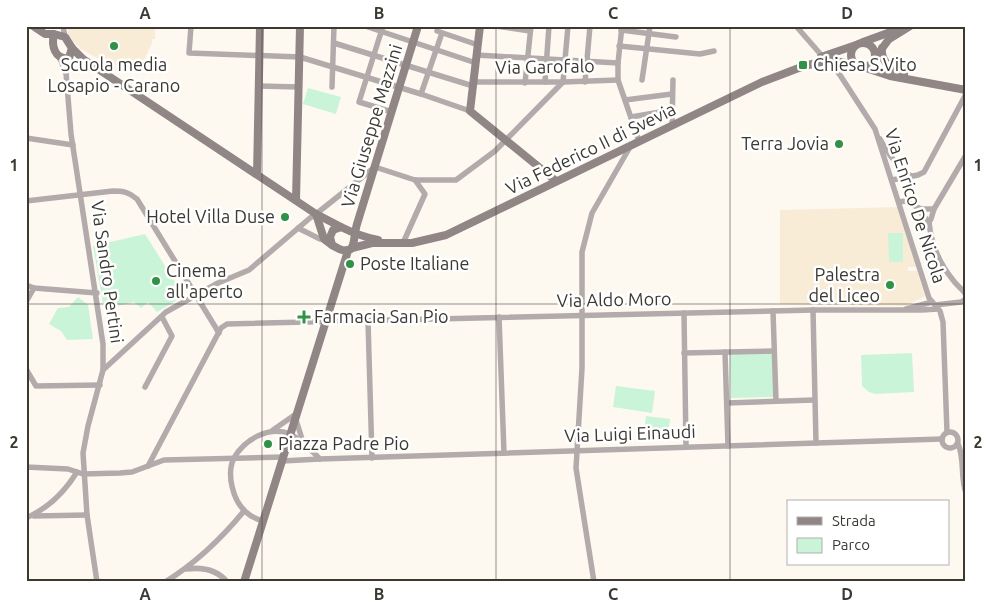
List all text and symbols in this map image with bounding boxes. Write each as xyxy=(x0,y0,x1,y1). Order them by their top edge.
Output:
text: A xyxy=(139,4,151,22)
text: B xyxy=(374,4,384,22)
text: C xyxy=(608,4,618,22)
text: D xyxy=(841,4,853,22)
marker: Scuola media Losapio - Carano xyxy=(108,40,120,52)
street label: Via Giuseppe Mazzini xyxy=(337,42,405,210)
place label: Scuola media Losapio - Carano xyxy=(48,54,180,95)
place label: Chiesa S.Vito xyxy=(813,54,917,74)
street label: Via Garofalo xyxy=(495,55,595,77)
marker: Chiesa S.Vito xyxy=(797,59,809,71)
street label: Via Federico II di Svevia xyxy=(502,98,679,198)
street label: Via Enrico De Nicola xyxy=(882,126,950,285)
place label: Terra Jovia xyxy=(741,133,829,153)
marker: Terra Jovia xyxy=(833,138,845,150)
text: 1 xyxy=(9,156,19,174)
text: 1 xyxy=(973,156,983,174)
street label: Via Sandro Pertini xyxy=(88,199,128,345)
place label: Hotel Villa Duse xyxy=(146,206,275,226)
marker: Hotel Villa Duse xyxy=(279,211,291,223)
place label: Poste Italiane xyxy=(360,253,469,273)
marker: Poste Italiane xyxy=(344,258,356,270)
place label: Cinema all'aperto xyxy=(166,260,243,301)
place label: Palestra del Liceo xyxy=(808,264,880,305)
marker: Cinema all'aperto xyxy=(150,275,162,287)
marker: Palestra del Liceo xyxy=(884,279,896,291)
street label: Via Aldo Moro xyxy=(556,288,672,310)
place label: Farmacia San Pio xyxy=(314,306,449,326)
marker: Farmacia San Pio xyxy=(298,311,310,323)
street label: Via Luigi Einaudi xyxy=(564,421,696,445)
text: 2 xyxy=(9,433,19,451)
place label: Piazza Padre Pio xyxy=(278,433,409,453)
text: 2 xyxy=(973,433,983,451)
marker: Piazza Padre Pio xyxy=(262,438,274,450)
legend xyxy=(787,500,950,566)
text: Strada xyxy=(832,512,876,529)
text: Parco xyxy=(832,536,870,553)
text: A xyxy=(139,585,151,603)
text: B xyxy=(374,585,384,603)
text: C xyxy=(608,585,618,603)
text: D xyxy=(841,585,853,603)

